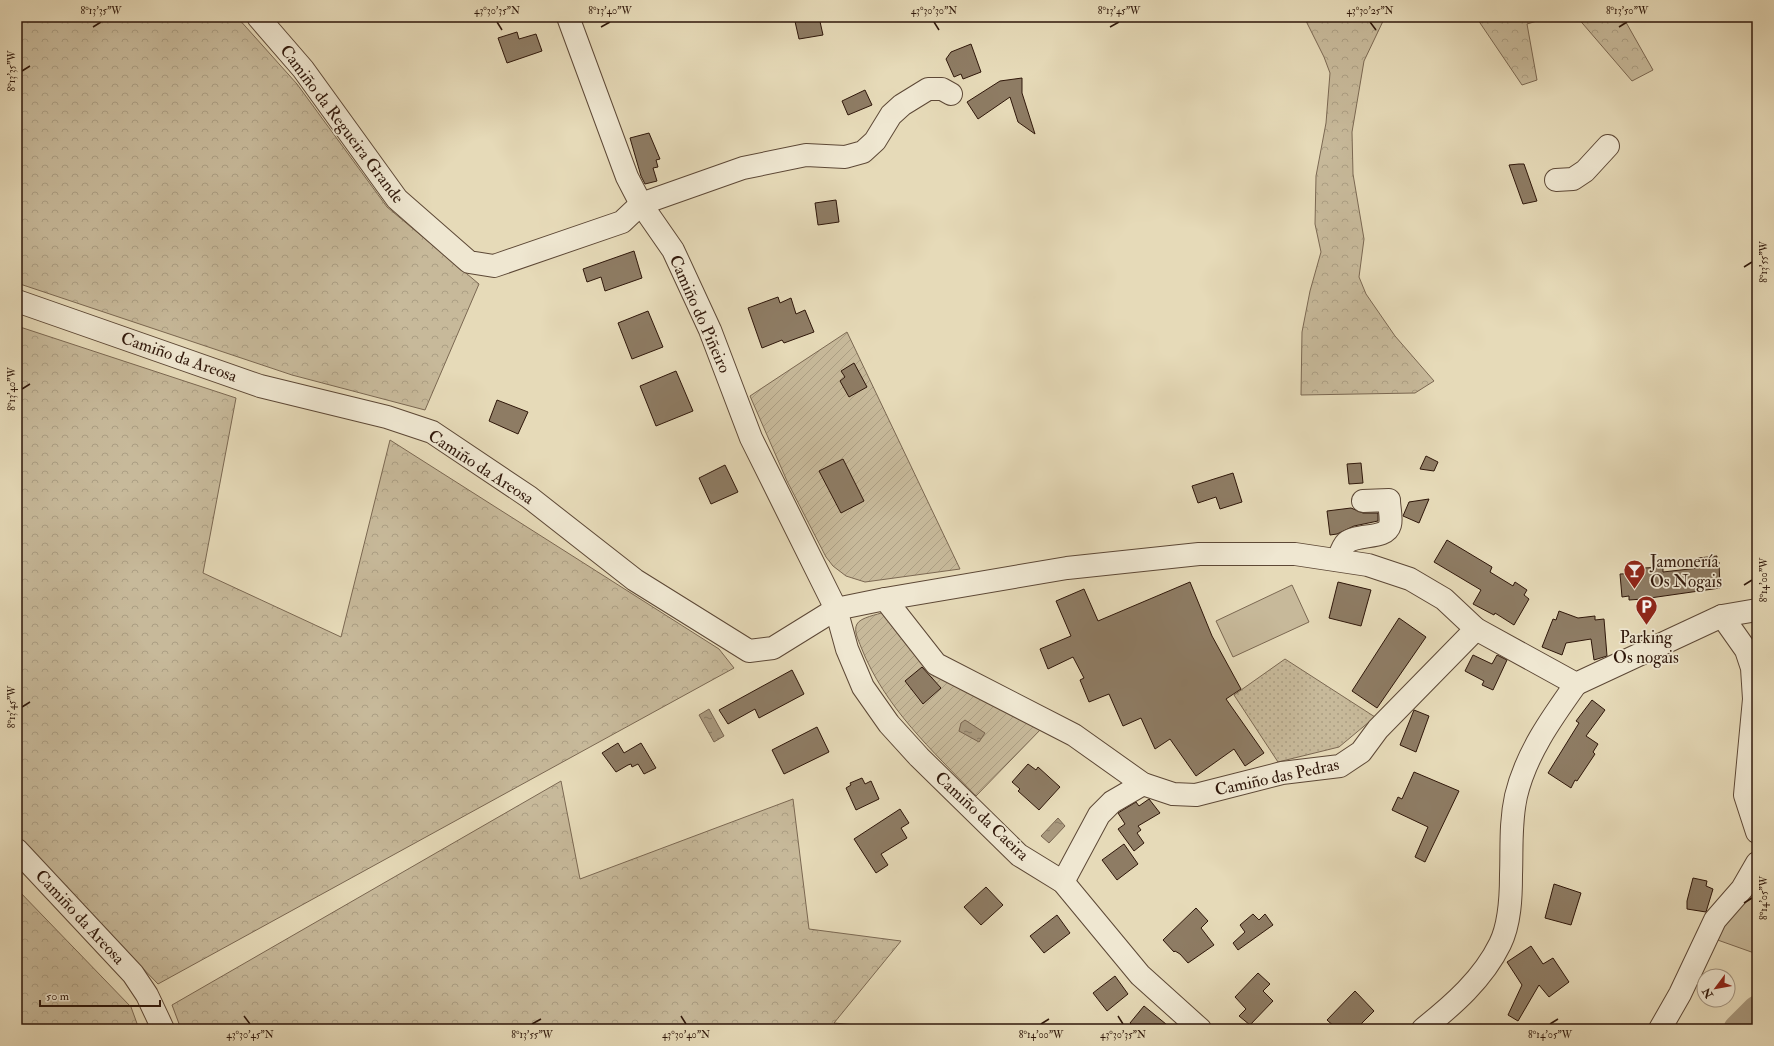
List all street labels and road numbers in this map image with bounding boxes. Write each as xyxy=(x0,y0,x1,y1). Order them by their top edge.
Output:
street label: Camiño da Regueira Grande xyxy=(275,41,409,207)
street label: Camiño do Piñeiro xyxy=(665,252,735,376)
street label: Camiño da Areosa xyxy=(118,327,241,387)
street label: Camiño da Areosa xyxy=(424,425,539,509)
street label: Camiño das Pedras xyxy=(1213,754,1341,800)
street label: Camiño da Caeira xyxy=(931,767,1034,866)
street label: Camiño da Areosa xyxy=(31,865,130,969)

